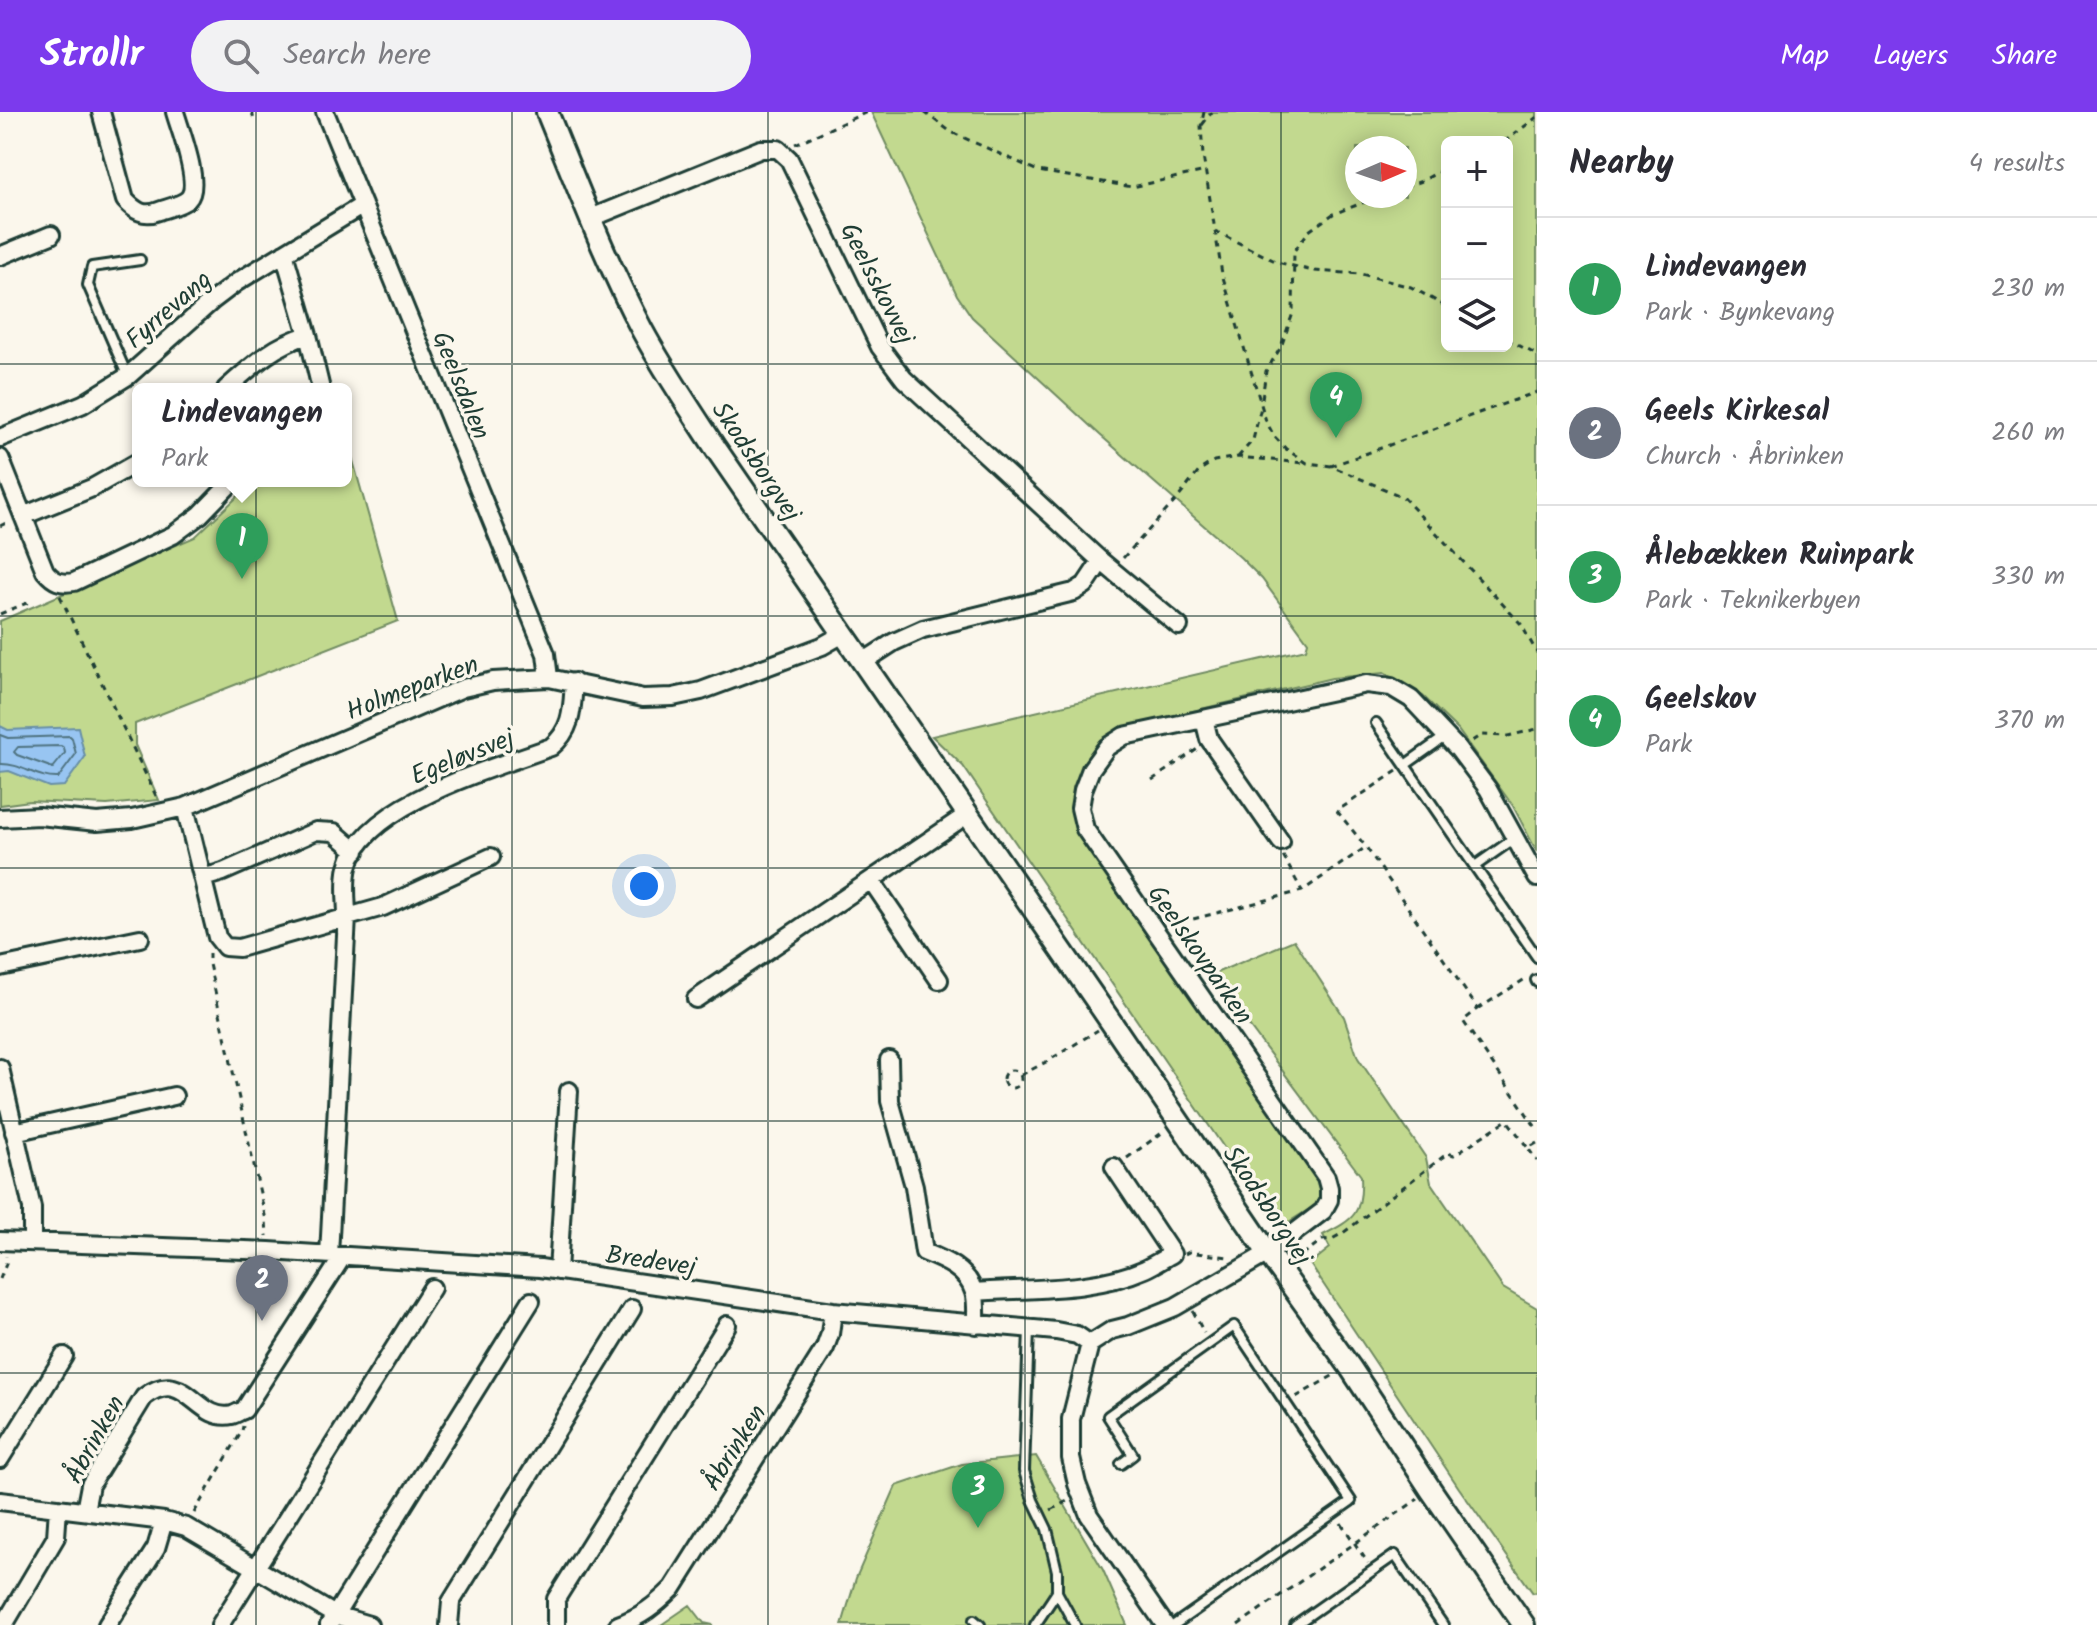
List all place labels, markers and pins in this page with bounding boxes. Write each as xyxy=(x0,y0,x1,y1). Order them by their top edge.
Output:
pin: 4 xyxy=(1310,372,1362,438)
pin: 1 xyxy=(216,513,268,579)
pin: 2 xyxy=(236,1255,288,1321)
pin: 3 xyxy=(952,1462,1004,1528)

